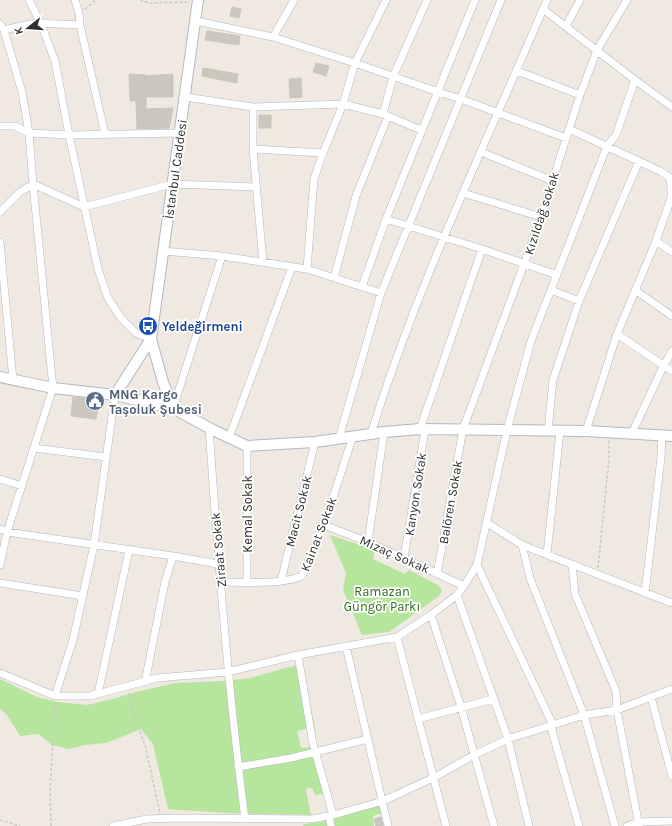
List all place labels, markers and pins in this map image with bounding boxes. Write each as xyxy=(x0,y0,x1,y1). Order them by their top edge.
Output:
bus stop icon: Yeldeğirmeni xyxy=(137,315,159,337)
place label: Yeldeğirmeni xyxy=(162,319,243,334)
place label: MNG Kargo Taşoluk Şubesi xyxy=(109,387,202,417)
public building icon: MNG Kargo Taşoluk Şubesi xyxy=(84,390,106,412)

